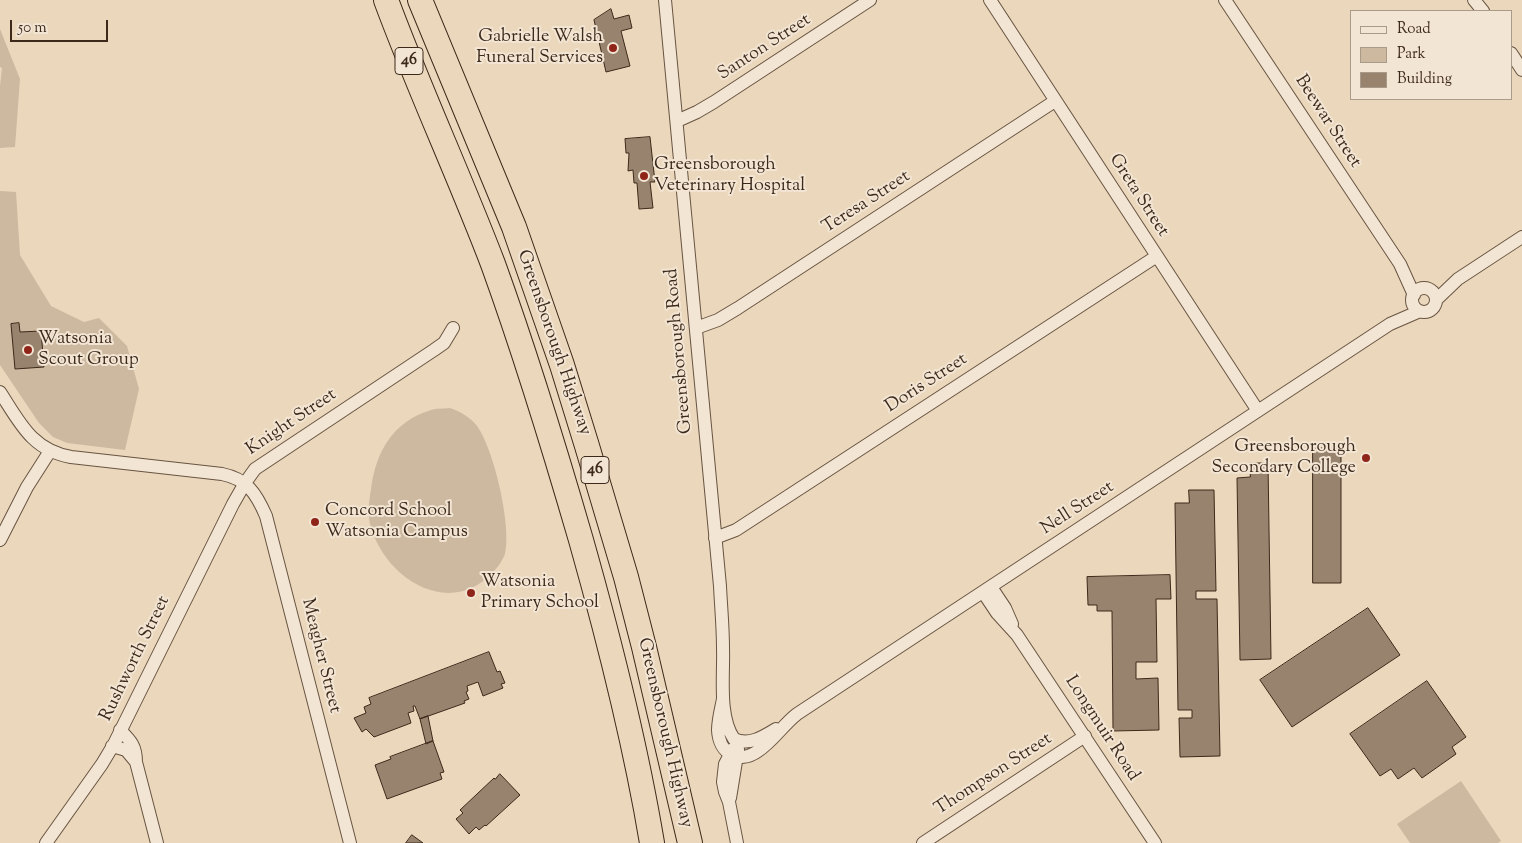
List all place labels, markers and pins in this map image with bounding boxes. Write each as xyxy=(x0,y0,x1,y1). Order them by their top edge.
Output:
place label: Gabrielle Walsh Funeral Services xyxy=(476,27,603,70)
marker: Gabrielle Walsh Funeral Services xyxy=(607,42,619,54)
place label: Greensborough Veterinary Hospital xyxy=(654,155,805,198)
marker: Greensborough Veterinary Hospital xyxy=(638,170,650,182)
place label: Watsonia Scout Group xyxy=(38,329,139,372)
marker: Watsonia Scout Group xyxy=(22,344,34,356)
place label: Greensborough Secondary College xyxy=(1212,437,1356,479)
marker: Greensborough Secondary College xyxy=(1360,452,1372,464)
place label: Concord School Watsonia Campus xyxy=(325,501,468,544)
marker: Concord School Watsonia Campus xyxy=(309,516,321,528)
place label: Watsonia Primary School xyxy=(481,572,599,614)
marker: Watsonia Primary School xyxy=(465,587,477,599)

